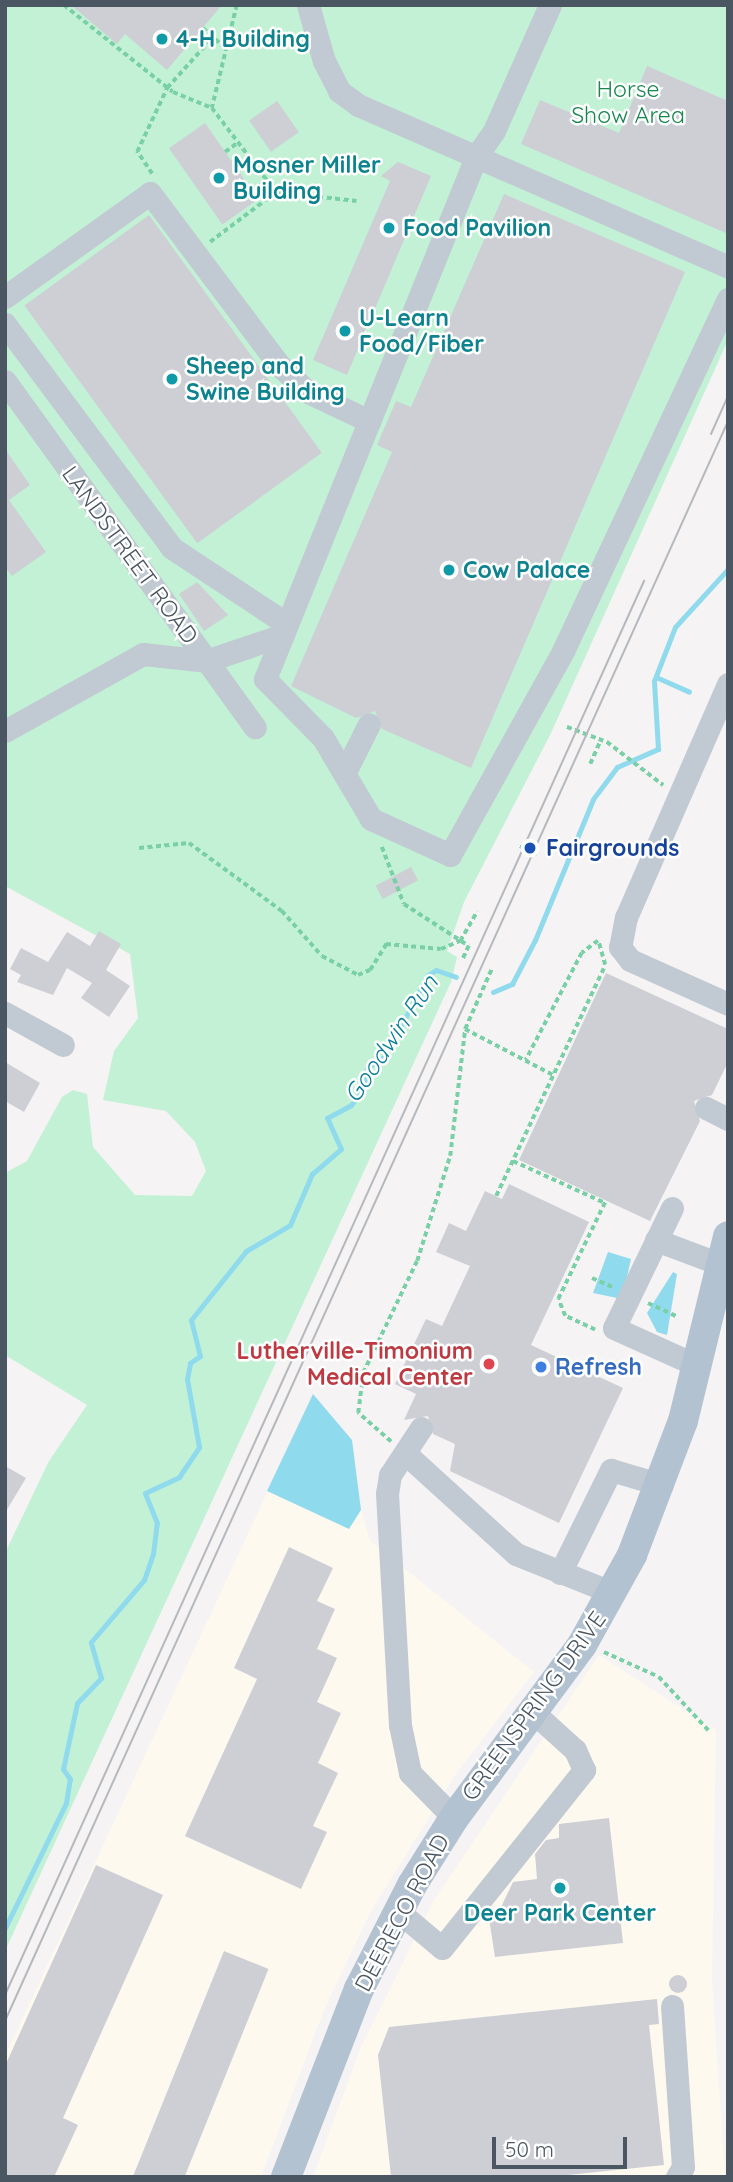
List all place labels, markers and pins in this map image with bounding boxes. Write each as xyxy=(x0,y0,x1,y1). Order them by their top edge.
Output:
place label: 4-H Building xyxy=(176,25,310,53)
marker: 4-H Building xyxy=(154,31,170,47)
place label: Mosner Miller Building xyxy=(233,151,381,205)
marker: Mosner Miller Building xyxy=(211,170,227,186)
place label: Food Pavilion xyxy=(403,214,551,242)
marker: Food Pavilion xyxy=(381,220,397,236)
place label: U-Learn Food/Fiber xyxy=(359,304,484,358)
marker: U-Learn Food/Fiber xyxy=(337,323,353,339)
place label: Sheep and Swine Building xyxy=(186,352,345,406)
marker: Sheep and Swine Building xyxy=(164,371,180,387)
place label: Cow Palace xyxy=(463,556,590,584)
marker: Cow Palace xyxy=(441,562,457,578)
place label: Fairgrounds xyxy=(546,834,679,862)
marker: Fairgrounds xyxy=(520,838,540,858)
place label: Lutherville-Timonium Medical Center xyxy=(237,1337,473,1391)
place label: Refresh xyxy=(555,1353,642,1381)
marker: Lutherville-Timonium Medical Center xyxy=(479,1354,499,1374)
marker: Refresh xyxy=(533,1359,549,1375)
marker: Deer Park Center xyxy=(552,1880,568,1896)
place label: Deer Park Center xyxy=(464,1899,656,1927)

